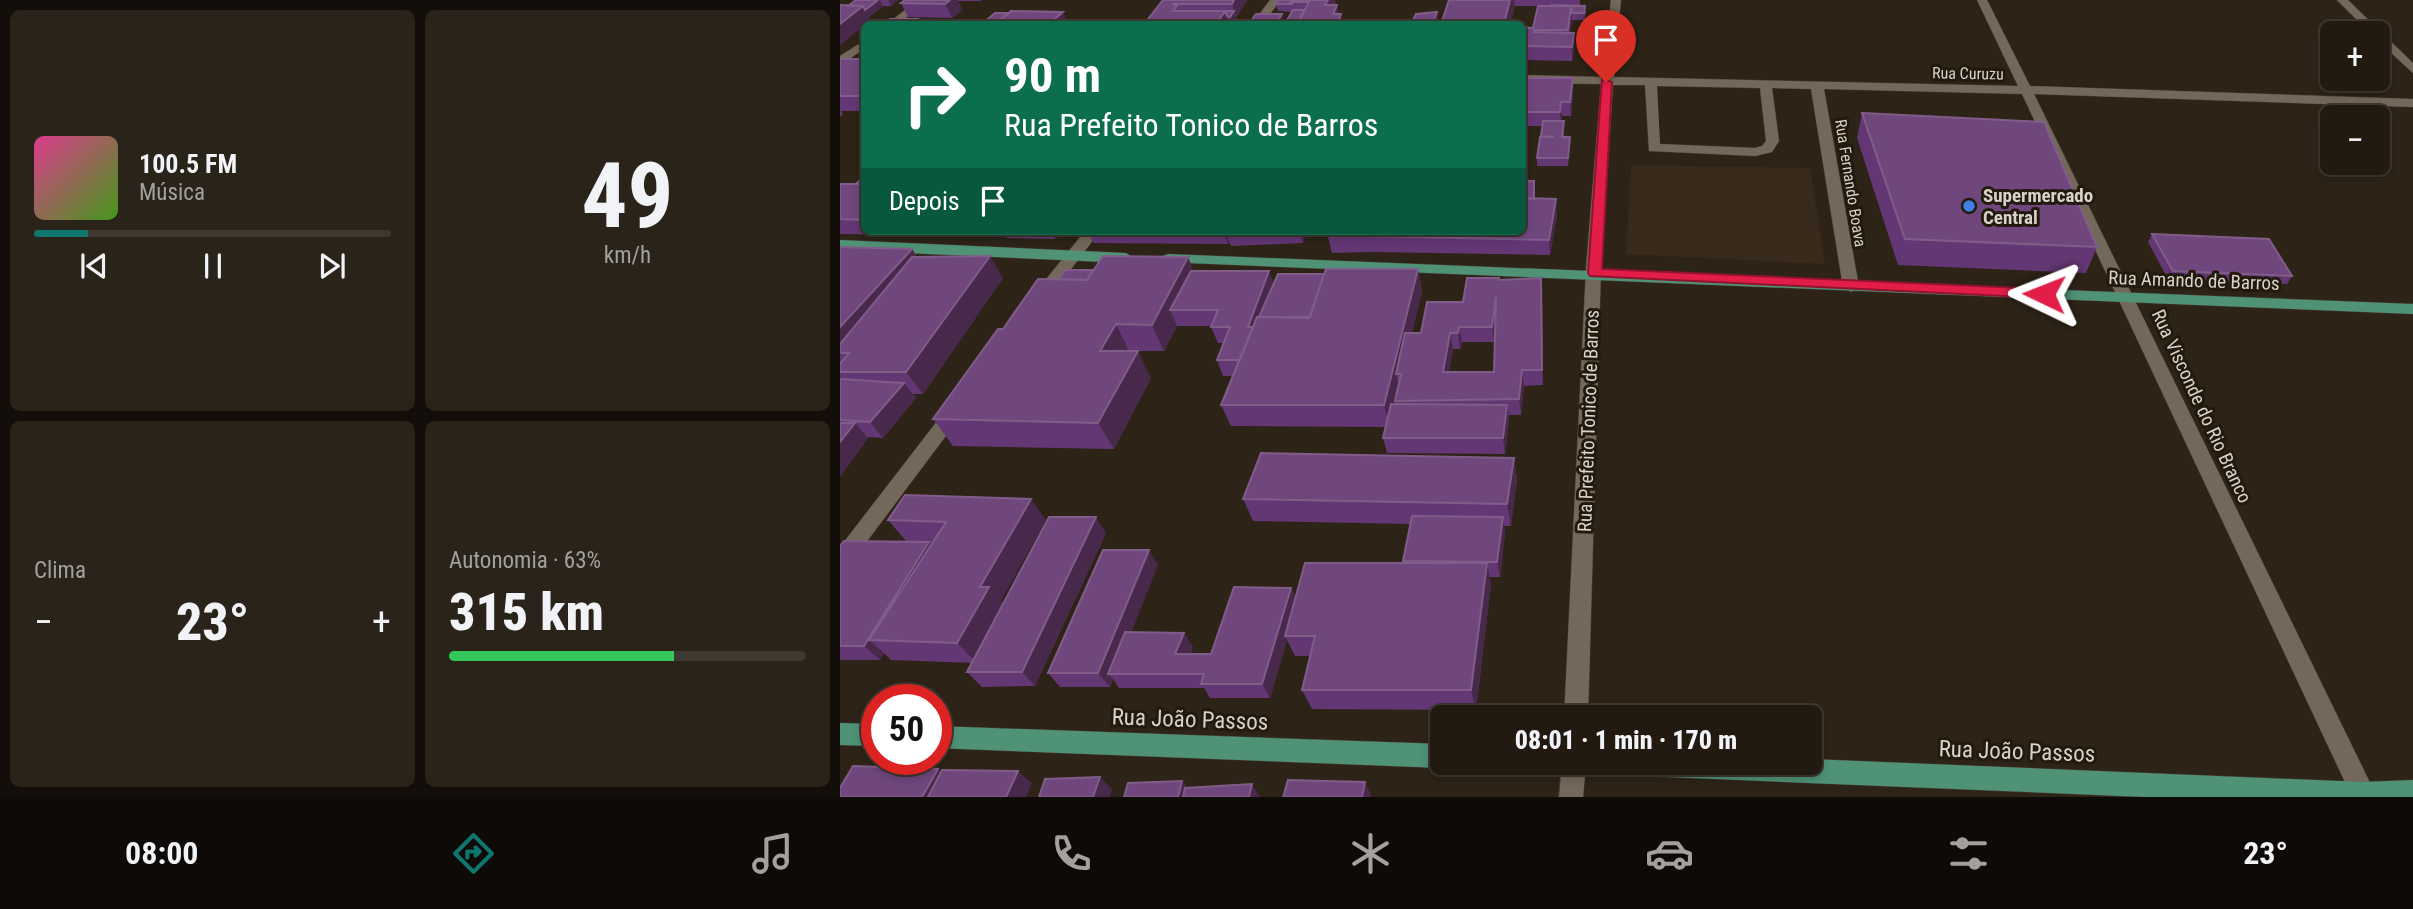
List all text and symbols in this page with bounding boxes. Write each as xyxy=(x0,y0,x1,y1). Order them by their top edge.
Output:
pin xyxy=(1576,10,1636,82)
icon: arrive xyxy=(1587,21,1625,59)
map controls xyxy=(2320,21,2390,175)
button: + xyxy=(2320,21,2390,91)
text: 90 m xyxy=(1004,47,1101,104)
icon: right xyxy=(889,49,980,140)
street label: Rua Curuzu xyxy=(1932,63,2004,84)
button: − xyxy=(2320,105,2390,175)
text: Rua Prefeito Tonico de Barros xyxy=(1004,106,1378,144)
street label: Rua Fernando Boava xyxy=(1831,118,1870,248)
text: 49 xyxy=(582,143,673,249)
text: 100.5 FM xyxy=(139,149,237,179)
text: Música xyxy=(139,179,205,206)
icon: arrive xyxy=(974,182,1012,220)
place label: Supermercado Central xyxy=(1983,184,2093,229)
text: Depois xyxy=(889,186,960,216)
marker: Supermercado Central xyxy=(1961,198,1977,214)
text: km/h xyxy=(604,242,651,269)
icon: previous xyxy=(75,247,113,285)
icon: pause xyxy=(194,247,232,285)
icon: next xyxy=(313,247,351,285)
position arrow xyxy=(2007,257,2081,331)
street label: Rua Amando de Barros xyxy=(2108,266,2280,295)
street label: Rua Visconde do Rio Branco xyxy=(2147,306,2256,507)
street label: Rua Prefeito Tonico de Barros xyxy=(1573,310,1604,533)
text: Autonomia · 63% xyxy=(449,547,601,574)
text: Clima xyxy=(34,557,86,584)
text: 315 km xyxy=(449,582,604,643)
text: 23° xyxy=(176,592,249,653)
text: − xyxy=(34,600,53,644)
text: + xyxy=(372,600,391,644)
speed limit sign: 50 xyxy=(861,684,952,775)
street label: Rua João Passos xyxy=(1111,703,1269,736)
text: 08:01 · 1 min · 170 m xyxy=(1515,725,1737,755)
street label: Rua João Passos xyxy=(1938,735,2096,768)
icon: directions xyxy=(449,829,498,878)
icon: music xyxy=(748,829,797,878)
icon: phone xyxy=(1047,829,1096,878)
icon: climate xyxy=(1346,829,1395,878)
icon: car xyxy=(1645,829,1694,878)
icon: filters xyxy=(1944,829,1993,878)
text: 08:00 xyxy=(125,834,198,872)
text: 23° xyxy=(2243,834,2288,872)

